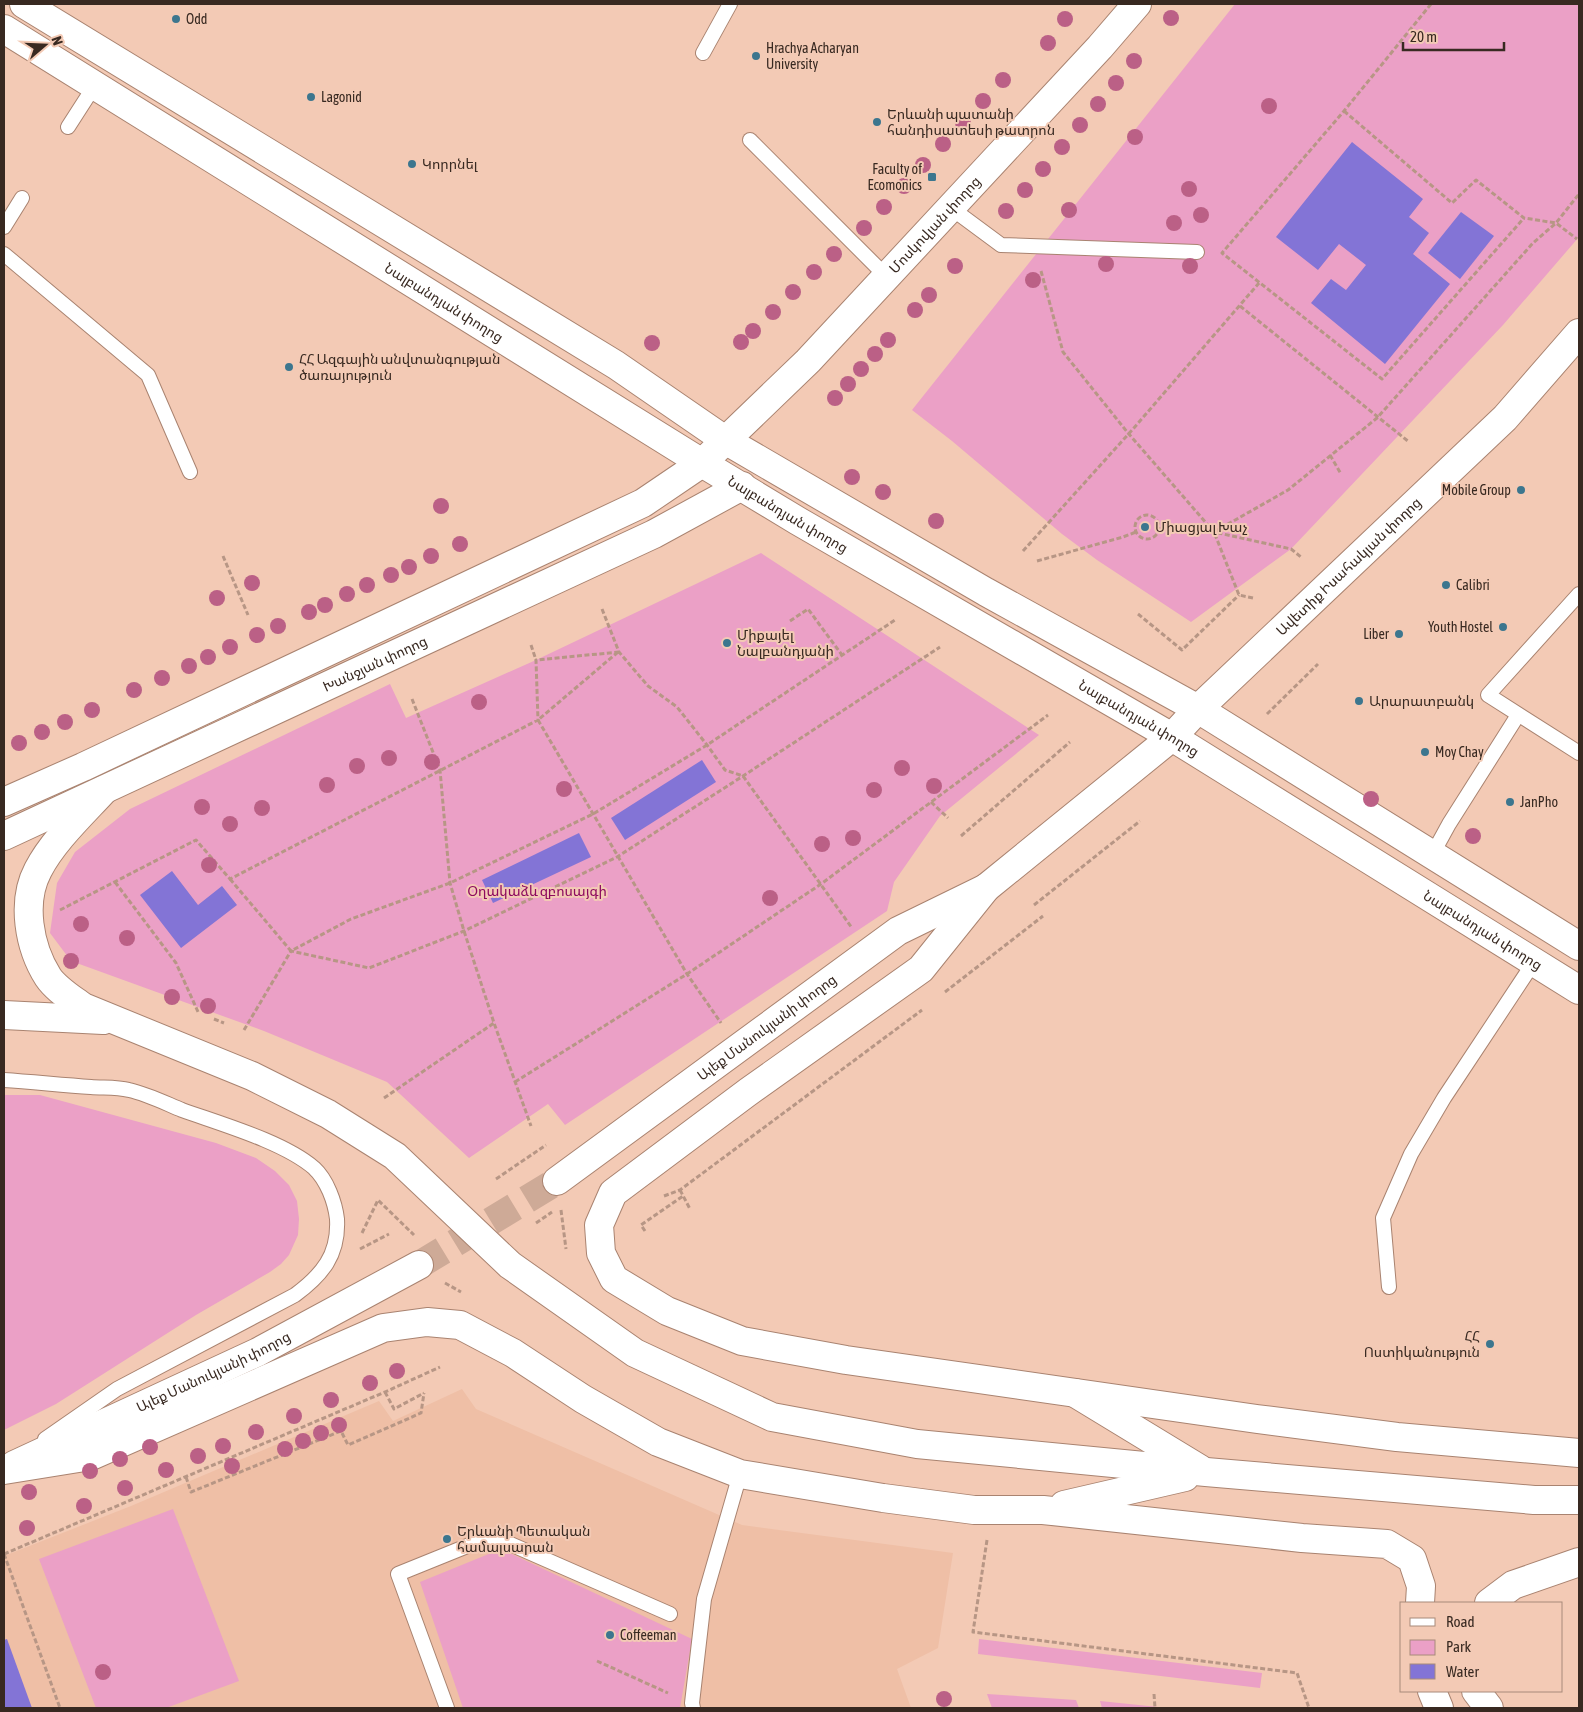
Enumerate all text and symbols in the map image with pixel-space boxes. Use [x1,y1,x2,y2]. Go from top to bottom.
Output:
place label: Odd [186,11,207,27]
marker: Odd [170,13,182,25]
north arrow [20,20,70,70]
scale bar [1403,20,1504,52]
text: 20 m [1410,28,1437,45]
text: N [48,34,66,47]
place label: Hrachya Acharyan University [766,40,859,72]
marker: Hrachya Acharyan University [750,50,762,62]
place label: Lagonid [321,89,362,105]
marker: Lagonid [305,91,317,103]
place label: Երևանի պատանի հանդիսատեսի թատրոն [887,106,1055,138]
marker: Երևանի պատանի հանդիսատեսի թատրոն [871,116,883,128]
place label: Կորրնել [422,156,478,172]
marker: Կորրնել [406,158,418,170]
place label: Faculty of Ecomonics [867,161,922,193]
marker: Faculty of Ecomonics [926,171,938,183]
street label: Մոսկովյան փողոց [886,173,984,277]
street label: Նալբանդյան փողոց [382,260,506,345]
place label: ՀՀ Ազգային անվտանգության ծառայություն [299,351,500,383]
marker: ՀՀ Ազգային անվտանգության ծառայություն [283,361,295,373]
street label: Նալբանդյան փողոց [725,473,851,556]
place label: Mobile Group [1442,482,1511,498]
marker: Mobile Group [1515,484,1527,496]
street label: Ավետիք Իսահակյան փողոց [1273,494,1424,639]
place label: Միացյալ Խաչ [1155,519,1248,535]
marker: Միացյալ Խաչ [1139,521,1151,533]
place label: Calibri [1456,577,1490,593]
marker: Calibri [1440,579,1452,591]
place label: Youth Hostel [1428,619,1493,635]
marker: Youth Hostel [1497,621,1509,633]
place label: Liber [1363,626,1390,642]
place label: Միքայել Նալբանդյանի [737,627,834,659]
marker: Liber [1393,628,1405,640]
street label: Խանջյան փողոց [320,633,430,695]
marker: Միքայել Նալբանդյանի [721,637,733,649]
street label: Նալբանդյան փողոց [1076,677,1202,760]
place label: Արարատբանկ [1369,693,1474,709]
marker: Արարատբանկ [1353,695,1365,707]
place label: Moy Chay [1435,744,1484,760]
marker: Moy Chay [1419,746,1431,758]
place label: JanPho [1520,794,1558,810]
marker: JanPho [1504,796,1516,808]
park label: Օղակաձև զբոսայգի [467,883,607,899]
street label: Նալբանդյան փողոց [1421,887,1545,973]
street label: Ալեք Մանուկյանի փողոց [694,971,839,1084]
street label: Ալեք Մանուկյանի փողոց [134,1328,293,1415]
place label: ՀՀ Ոստիկանություն [1364,1328,1480,1360]
marker: ՀՀ Ոստիկանություն [1484,1338,1496,1350]
place label: Երևանի Պետական համալսարան [457,1523,590,1555]
marker: Երևանի Պետական համալսարան [441,1533,453,1545]
legend [1400,1602,1563,1692]
text: Road [1446,1613,1475,1630]
place label: Coffeeman [620,1627,677,1643]
marker: Coffeeman [604,1629,616,1641]
text: Park [1446,1638,1471,1655]
text: Water [1446,1663,1479,1680]

